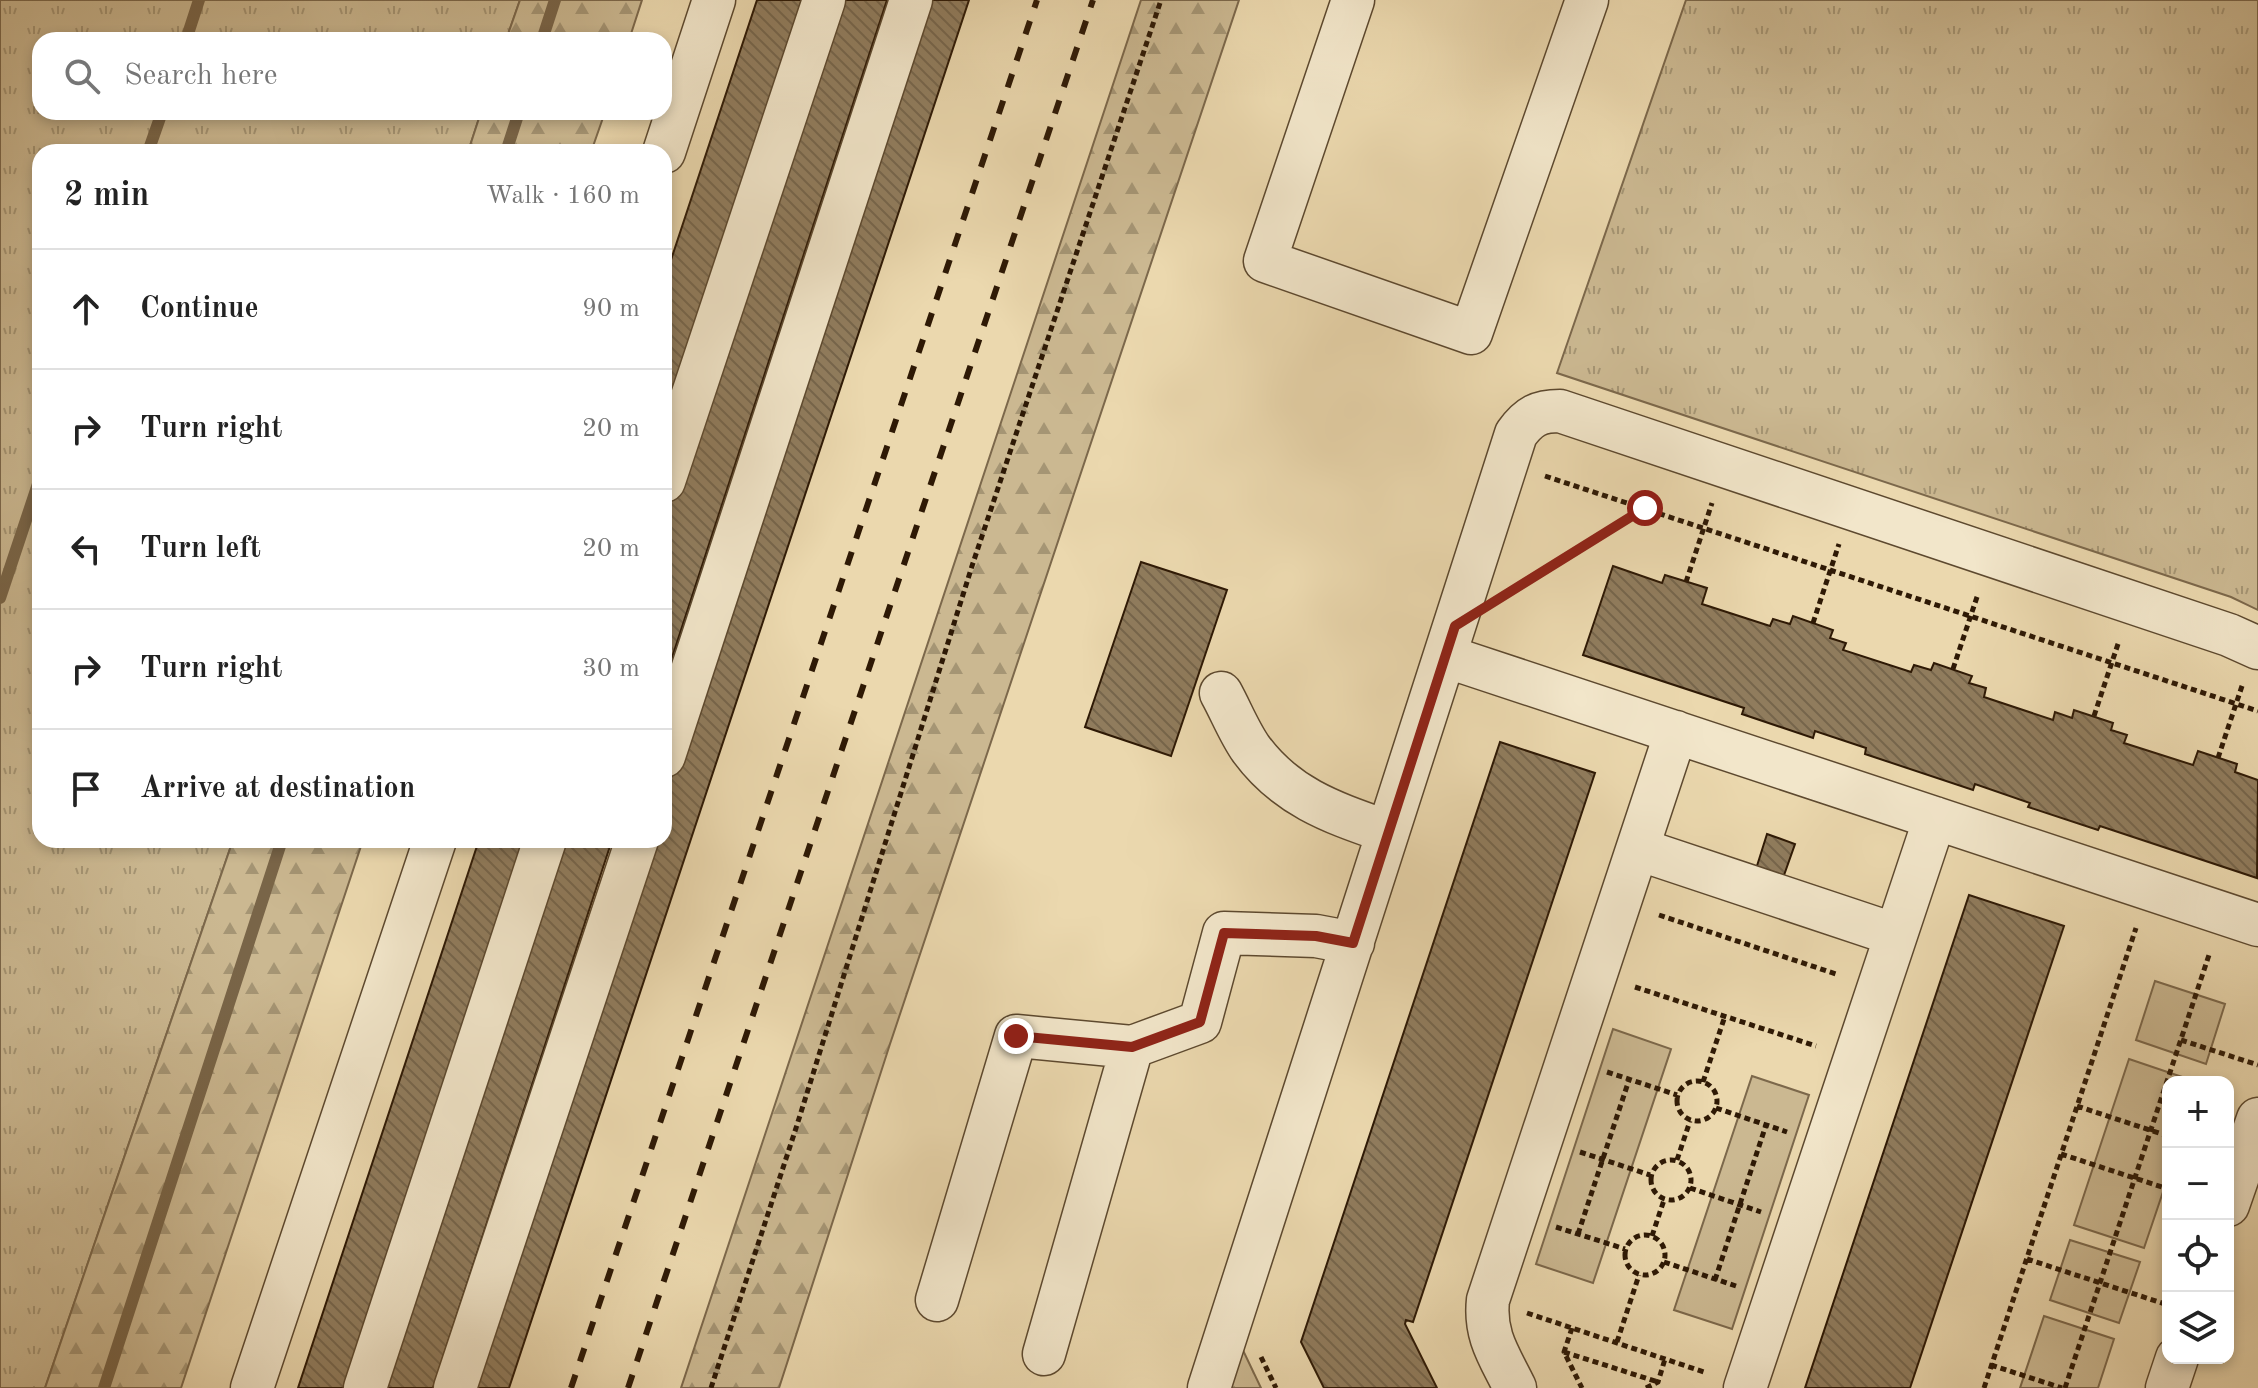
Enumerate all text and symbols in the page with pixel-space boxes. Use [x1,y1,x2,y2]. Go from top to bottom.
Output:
search box [32,32,672,120]
icon: search [60,54,104,98]
text: Search here [124,61,278,91]
text: 2 min [64,179,149,213]
text: Walk · 160 m [486,183,640,209]
icon: ahead [64,287,108,331]
text: Continue [140,294,259,324]
text: 90 m [582,296,640,322]
icon: right [64,407,108,451]
text: Turn right [140,414,282,444]
text: 20 m [582,416,640,442]
route start [1627,490,1663,526]
icon: left [64,527,108,571]
text: Turn left [140,534,261,564]
text: 20 m [582,536,640,562]
icon: right [64,647,108,691]
text: Turn right [140,654,282,684]
text: 30 m [582,656,640,682]
icon: arrive [64,767,108,811]
text: Arrive at destination [140,774,415,804]
route end [998,1018,1034,1054]
map controls [2162,1076,2234,1364]
button: + [2162,1076,2234,1148]
button: − [2162,1148,2234,1220]
button: locate [2162,1220,2234,1292]
button: layers [2162,1292,2234,1364]

